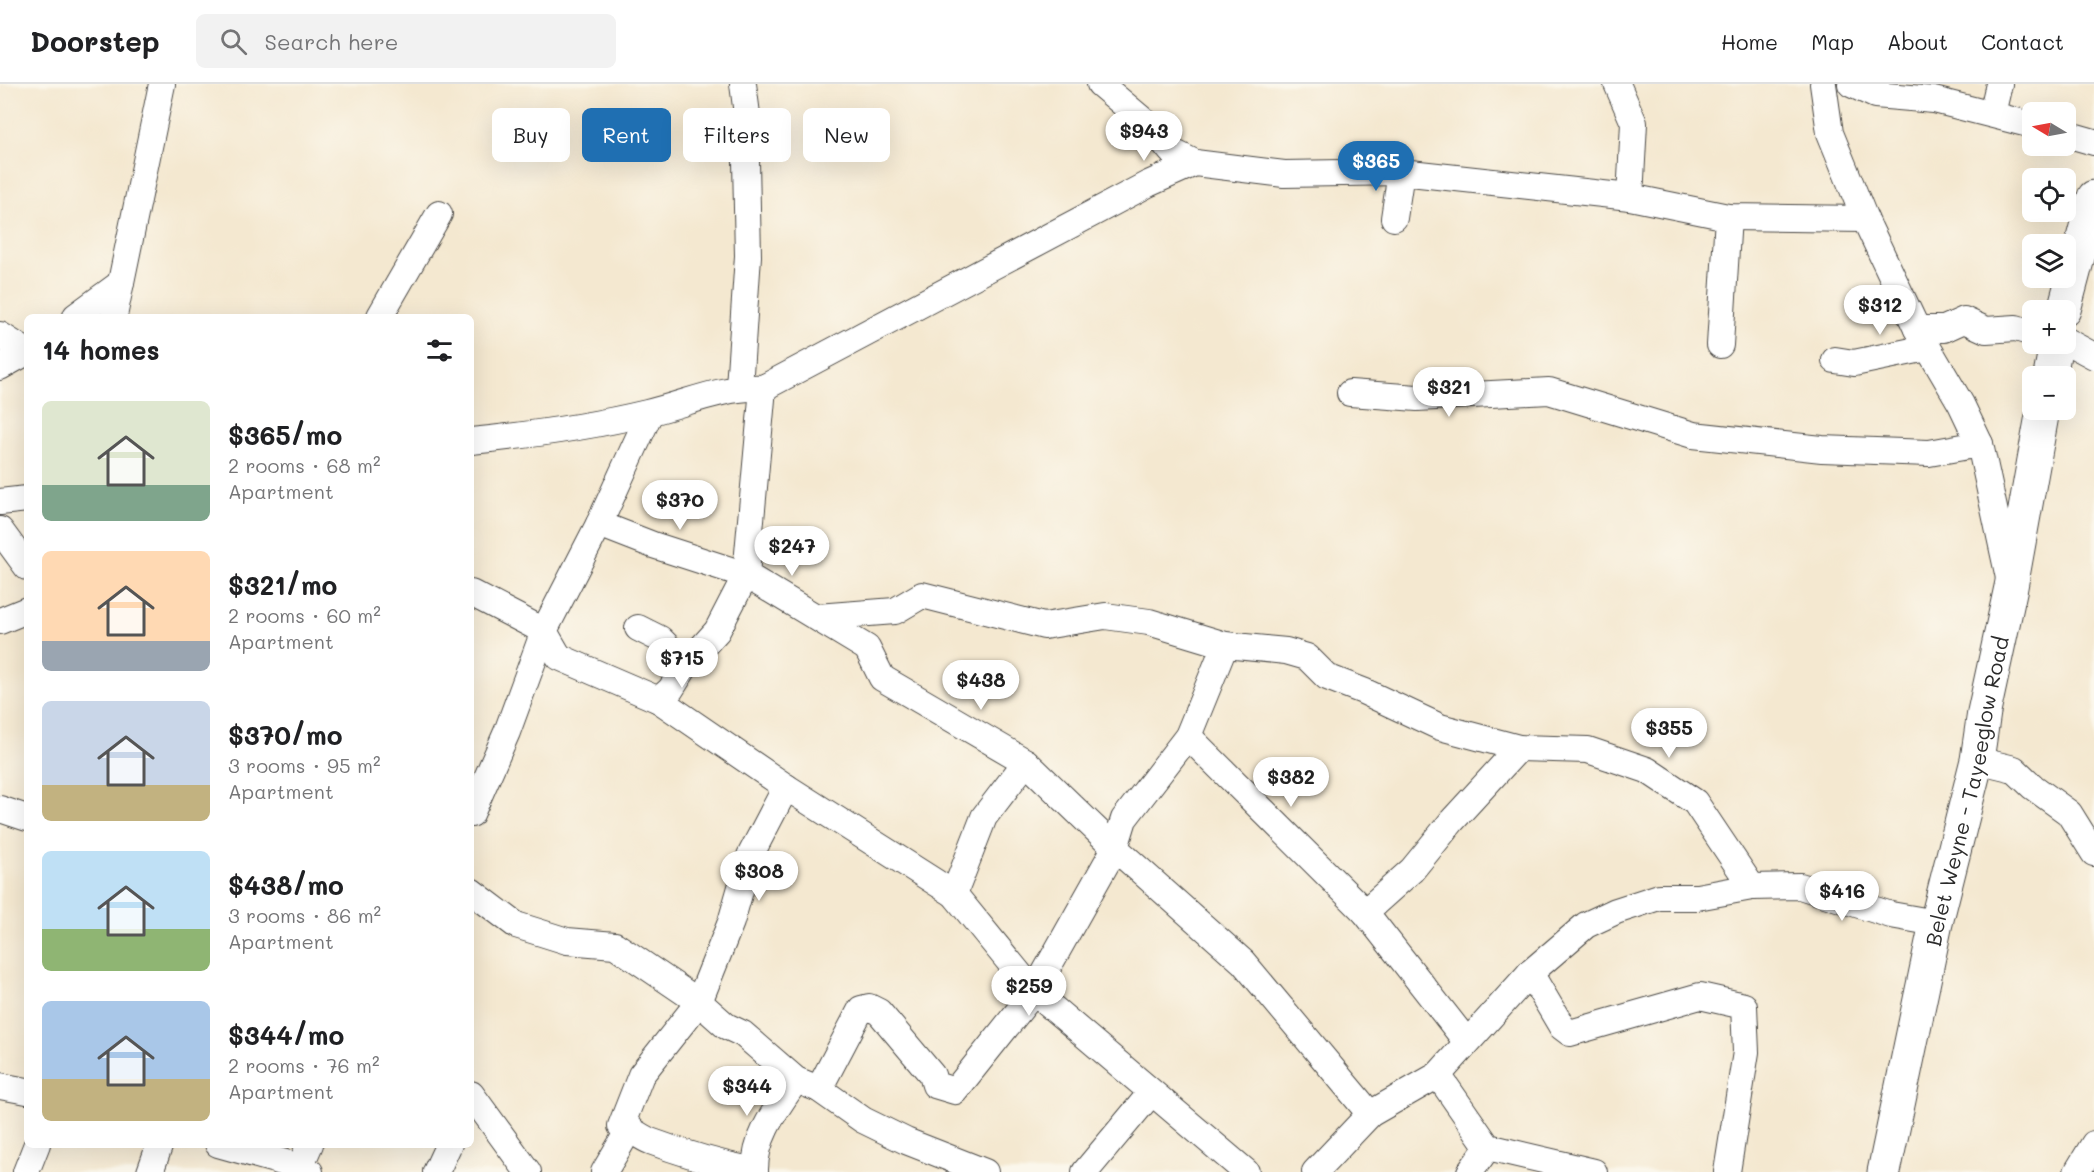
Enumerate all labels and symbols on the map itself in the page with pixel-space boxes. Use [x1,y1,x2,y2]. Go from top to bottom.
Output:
north arrow [2022,102,2076,156]
pin: $943 [1108,111,1180,162]
pin: $365 [1340,141,1412,192]
pin: $312 [1844,285,1916,336]
pin: $321 [1413,367,1485,418]
pin: $370 [644,480,716,531]
pin: $247 [756,526,828,577]
street label: Belet Weyne - Tayeeglow Road [1918,633,2014,948]
pin: $715 [646,638,718,689]
pin: $438 [945,660,1017,711]
pin: $355 [1633,708,1705,759]
pin: $382 [1255,757,1327,808]
pin: $308 [723,851,795,902]
pin: $416 [1806,871,1878,922]
pin: $259 [993,966,1065,1017]
pin: $344 [711,1066,783,1117]

